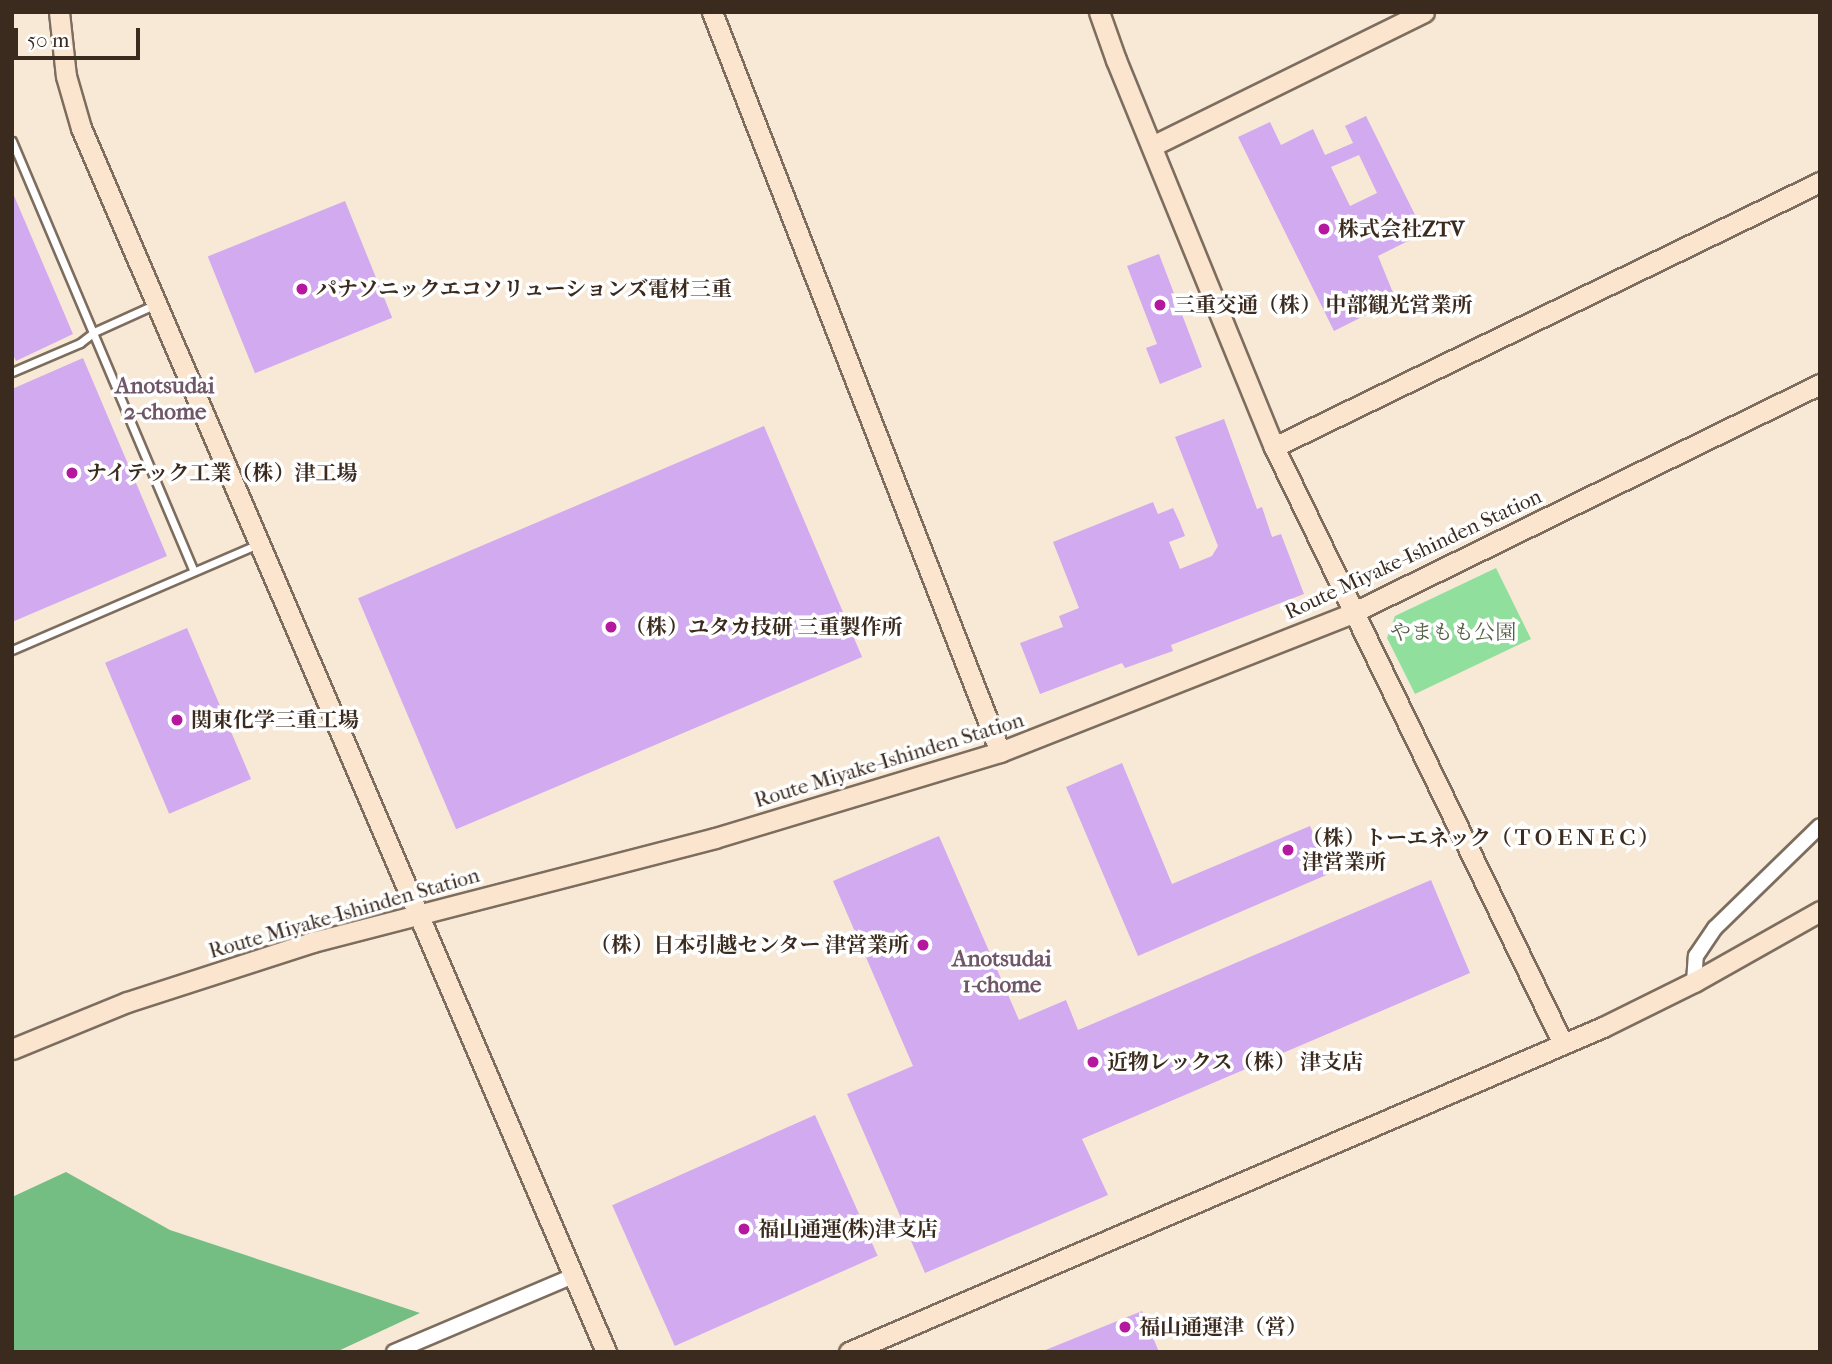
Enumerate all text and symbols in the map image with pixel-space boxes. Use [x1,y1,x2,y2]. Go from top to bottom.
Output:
scale bar [18,14,144,58]
text: 50 m [27,28,70,52]
place label: 株式会社ZTV [1338,216,1464,242]
marker: 株式会社ZTV [1316,221,1332,237]
place label: パナソニックエコソリューションズ電材三重 [316,276,736,302]
marker: パナソニックエコソリューションズ電材三重 [294,281,310,297]
place label: 三重交通（株） 中部観光営業所 [1174,292,1473,318]
marker: 三重交通（株） 中部観光営業所 [1152,297,1168,313]
district label: Anotsudai 2-chome [115,372,215,426]
place label: ナイテック工業（株）津工場 [86,460,359,486]
marker: ナイテック工業（株）津工場 [64,465,80,481]
street label: Route Miyake-Ishinden Station [1281,483,1545,625]
place label: （株）ユタカ技研 三重製作所 [625,614,903,640]
marker: （株）ユタカ技研 三重製作所 [603,619,619,635]
park label: やまもも公園 [1390,619,1516,645]
place label: 関東化学三重工場 [191,707,359,733]
street label: Route Miyake-Ishinden Station [751,707,1027,813]
marker: 関東化学三重工場 [169,712,185,728]
place label: （株）トーエネック（ＴＯＥＮＥＣ） 津営業所 [1302,825,1659,875]
marker: （株）トーエネック（ＴＯＥＮＥＣ） 津営業所 [1280,842,1296,858]
street label: Route Miyake-Ishinden Station [206,862,482,964]
place label: （株）日本引越センター 津営業所 [589,932,909,958]
marker: （株）日本引越センター 津営業所 [915,937,931,953]
district label: Anotsudai 1-chome [952,945,1052,999]
place label: 近物レックス（株） 津支店 [1107,1049,1364,1075]
marker: 近物レックス（株） 津支店 [1085,1054,1101,1070]
place label: 福山通運(株)津支店 [758,1216,938,1242]
marker: 福山通運(株)津支店 [736,1221,752,1237]
place label: 福山通運津（営） [1139,1314,1307,1340]
marker: 福山通運津（営） [1117,1319,1133,1335]

